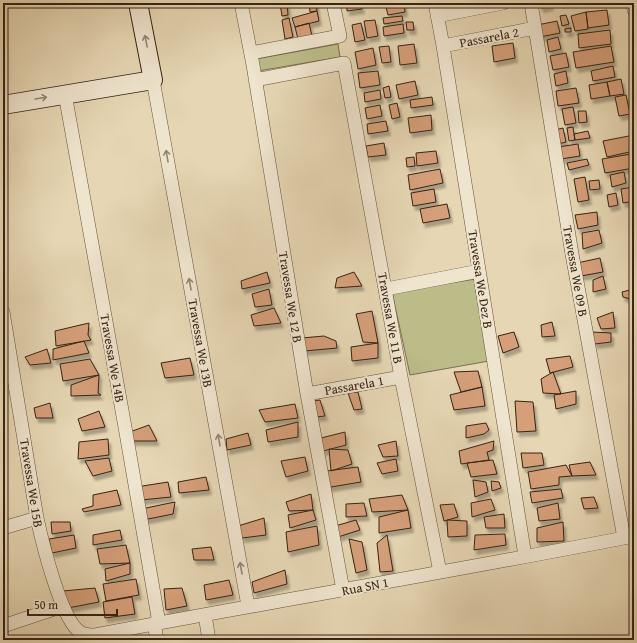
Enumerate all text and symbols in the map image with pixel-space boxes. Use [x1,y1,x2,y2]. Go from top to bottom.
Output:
street label: Passarela 2 [458,22,520,53]
one-way arrow [141,35,149,48]
one-way arrow [35,94,48,102]
one-way arrow [163,150,171,163]
street label: Travessa We 09 B [558,224,593,318]
street label: Travessa We Dez B [463,228,498,330]
street label: Travessa We 12 B [274,250,307,344]
street label: Travessa We 11 B [373,271,408,365]
one-way arrow [186,278,194,291]
street label: Travessa We 13B [183,297,218,389]
street label: Travessa We 14B [95,312,130,404]
street label: Passarela 1 [323,371,385,400]
one-way arrow [214,434,222,447]
street label: Travessa We 15B [15,437,48,529]
one-way arrow [237,562,245,575]
street label: Rua SN 1 [340,573,390,600]
scale bar [28,591,117,617]
text: 50 m [34,596,58,613]

